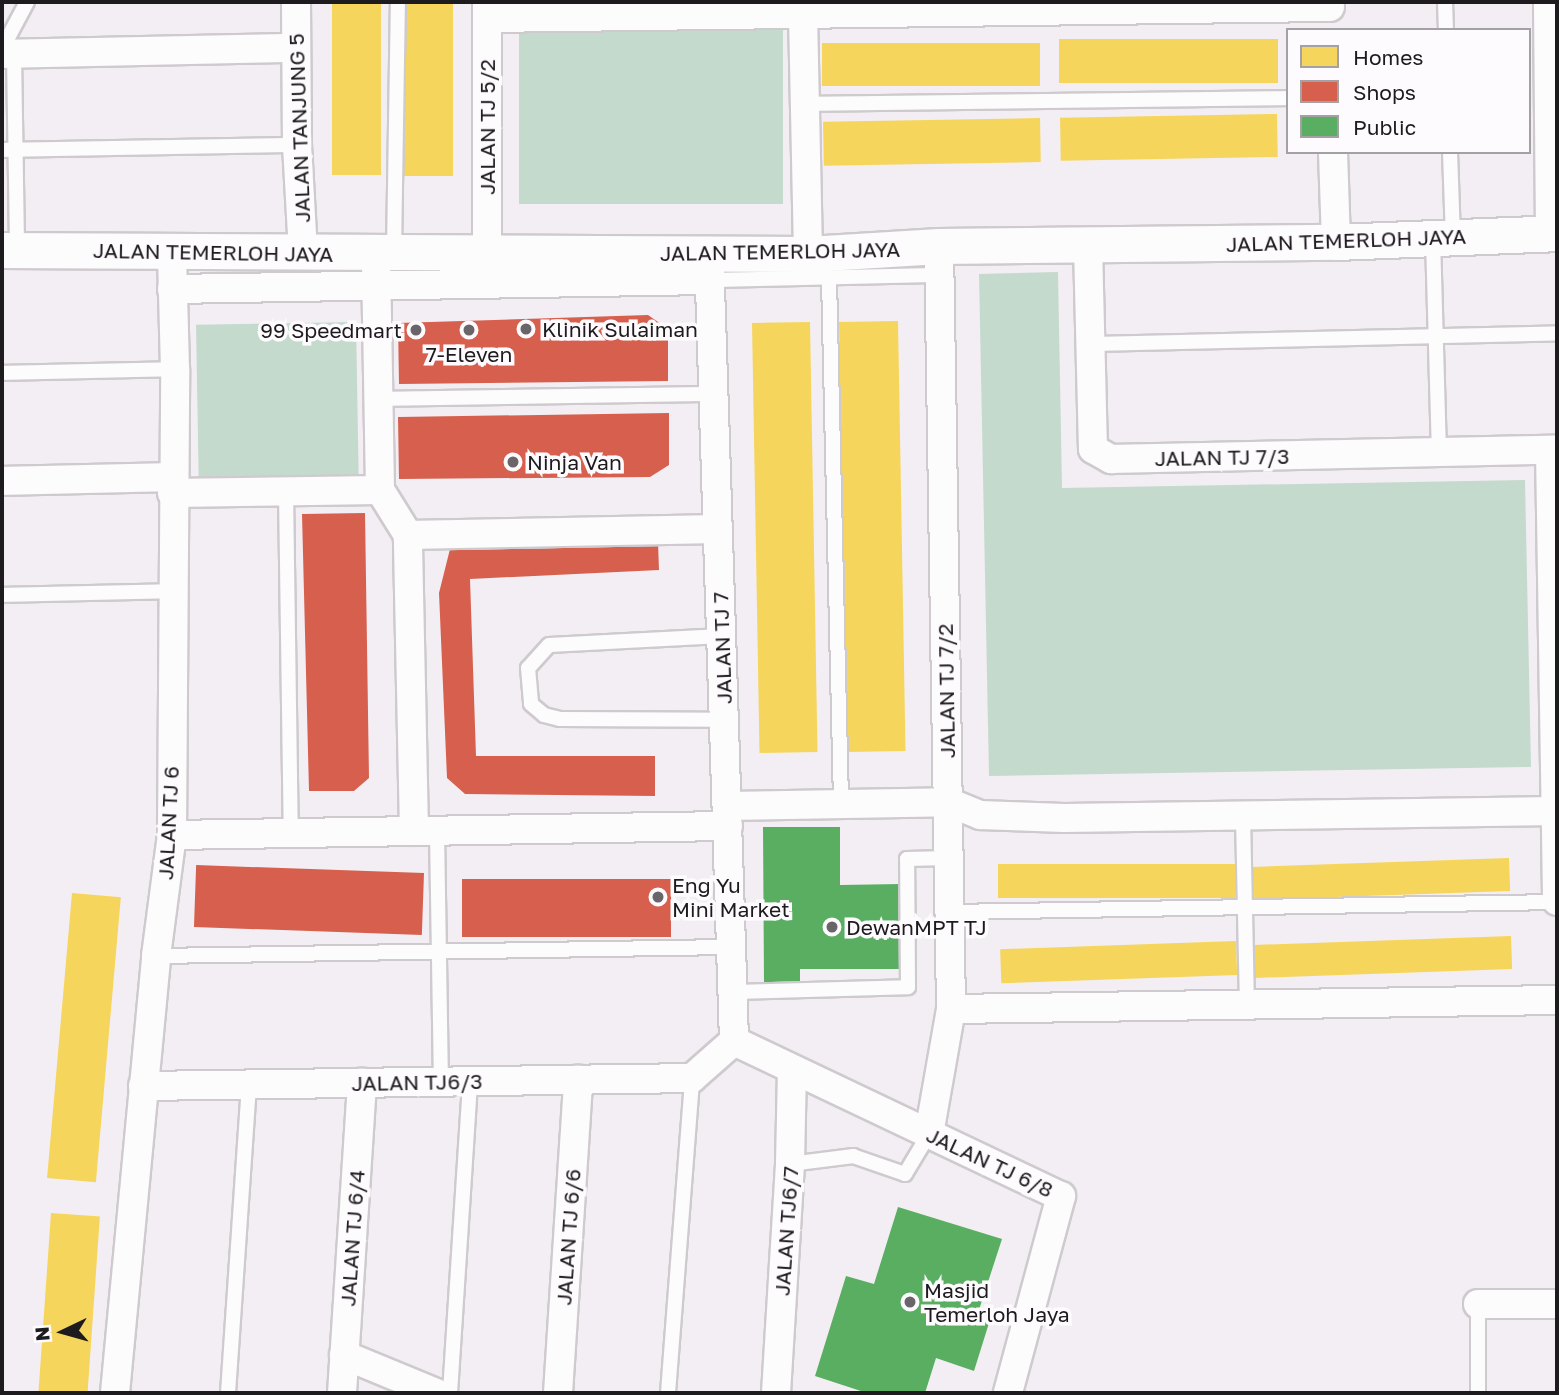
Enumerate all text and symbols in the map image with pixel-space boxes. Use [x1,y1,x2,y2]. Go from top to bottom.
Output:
legend [1286,28,1531,154]
street label: JALAN TANJUNG 5 [283,33,315,223]
text: Homes [1353,44,1423,70]
street label: JALAN TJ 5/2 [474,59,500,195]
text: Shops [1353,79,1416,105]
text: Public [1353,114,1416,140]
street label: JALAN TEMERLOH JAYA [1226,223,1466,257]
street label: JALAN TEMERLOH JAYA [660,236,900,266]
street label: JALAN TEMERLOH JAYA [93,237,333,267]
place label: Klinik Sulaiman [542,316,698,342]
place label: 99 Speedmart [260,317,402,343]
marker: Klinik Sulaiman [516,319,536,339]
marker: 99 Speedmart [408,322,424,338]
marker: 7-Eleven [461,322,477,338]
place label: 7-Eleven [426,341,512,367]
street label: JALAN TJ 7/3 [1154,443,1290,471]
place label: Ninja Van [527,449,622,475]
marker: Ninja Van [505,454,521,470]
street label: JALAN TJ 7 [707,591,737,705]
street label: JALAN TJ 7/2 [932,623,960,759]
street label: JALAN TJ 6 [152,765,184,881]
place label: Eng Yu Mini Market [672,872,790,922]
marker: Eng Yu Mini Market [650,889,666,905]
place label: DewanMPT TJ [846,914,987,940]
marker: DewanMPT TJ [824,919,840,935]
street label: JALAN TJ6/3 [351,1068,483,1096]
street label: JALAN TJ 6/8 [923,1122,1057,1202]
street label: JALAN TJ6/7 [769,1165,803,1297]
street label: JALAN TJ 6/6 [551,1168,585,1306]
street label: JALAN TJ 6/4 [335,1169,369,1307]
place label: Masjid Temerloh Jaya [924,1277,1070,1327]
marker: Masjid Temerloh Jaya [902,1294,918,1310]
north arrow [28,1297,98,1367]
text: N [29,1326,54,1342]

